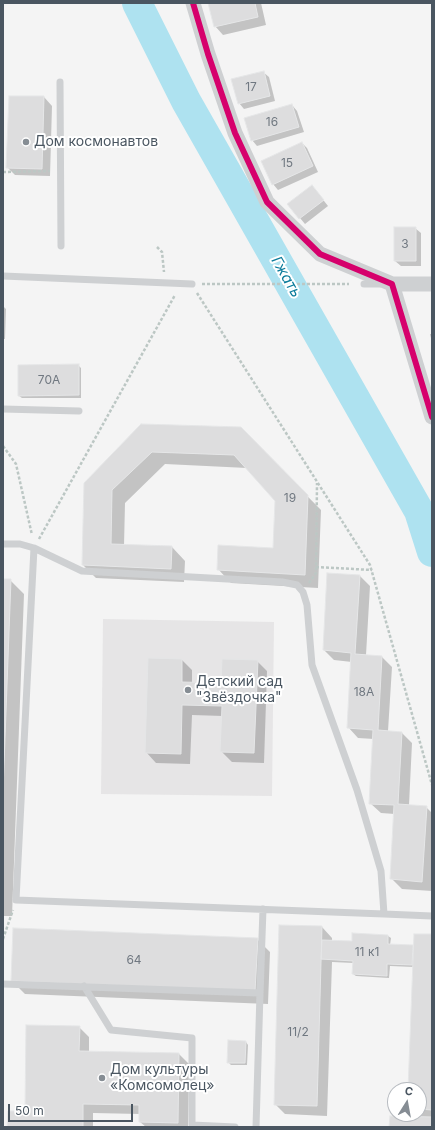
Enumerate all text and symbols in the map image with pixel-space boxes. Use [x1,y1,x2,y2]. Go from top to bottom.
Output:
house number: 17 [245,80,257,94]
house number: 16 [266,115,278,129]
place label: Дом космонавтов [34,134,158,150]
marker: Дом космонавтов [21,137,31,147]
house number: 15 [281,156,293,170]
house number: 3 [401,237,409,251]
water label: Гжать [267,253,305,301]
house number: 70А [38,373,60,387]
house number: 19 [284,491,296,505]
place label: Детский сад "Звёздочка" [196,674,283,706]
marker: Детский сад "Звёздочка" [183,685,193,695]
house number: 18А [354,685,374,699]
house number: 11 к1 [355,945,379,959]
house number: 64 [126,953,142,967]
house number: 11/2 [287,1025,309,1039]
place label: Дом культуры «Комсомолец» [110,1062,214,1094]
marker: Дом культуры «Комсомолец» [97,1073,107,1083]
north arrow [387,1082,427,1122]
text: С [404,1084,414,1099]
scale bar [10,1096,135,1122]
text: 50 m [15,1103,44,1118]

